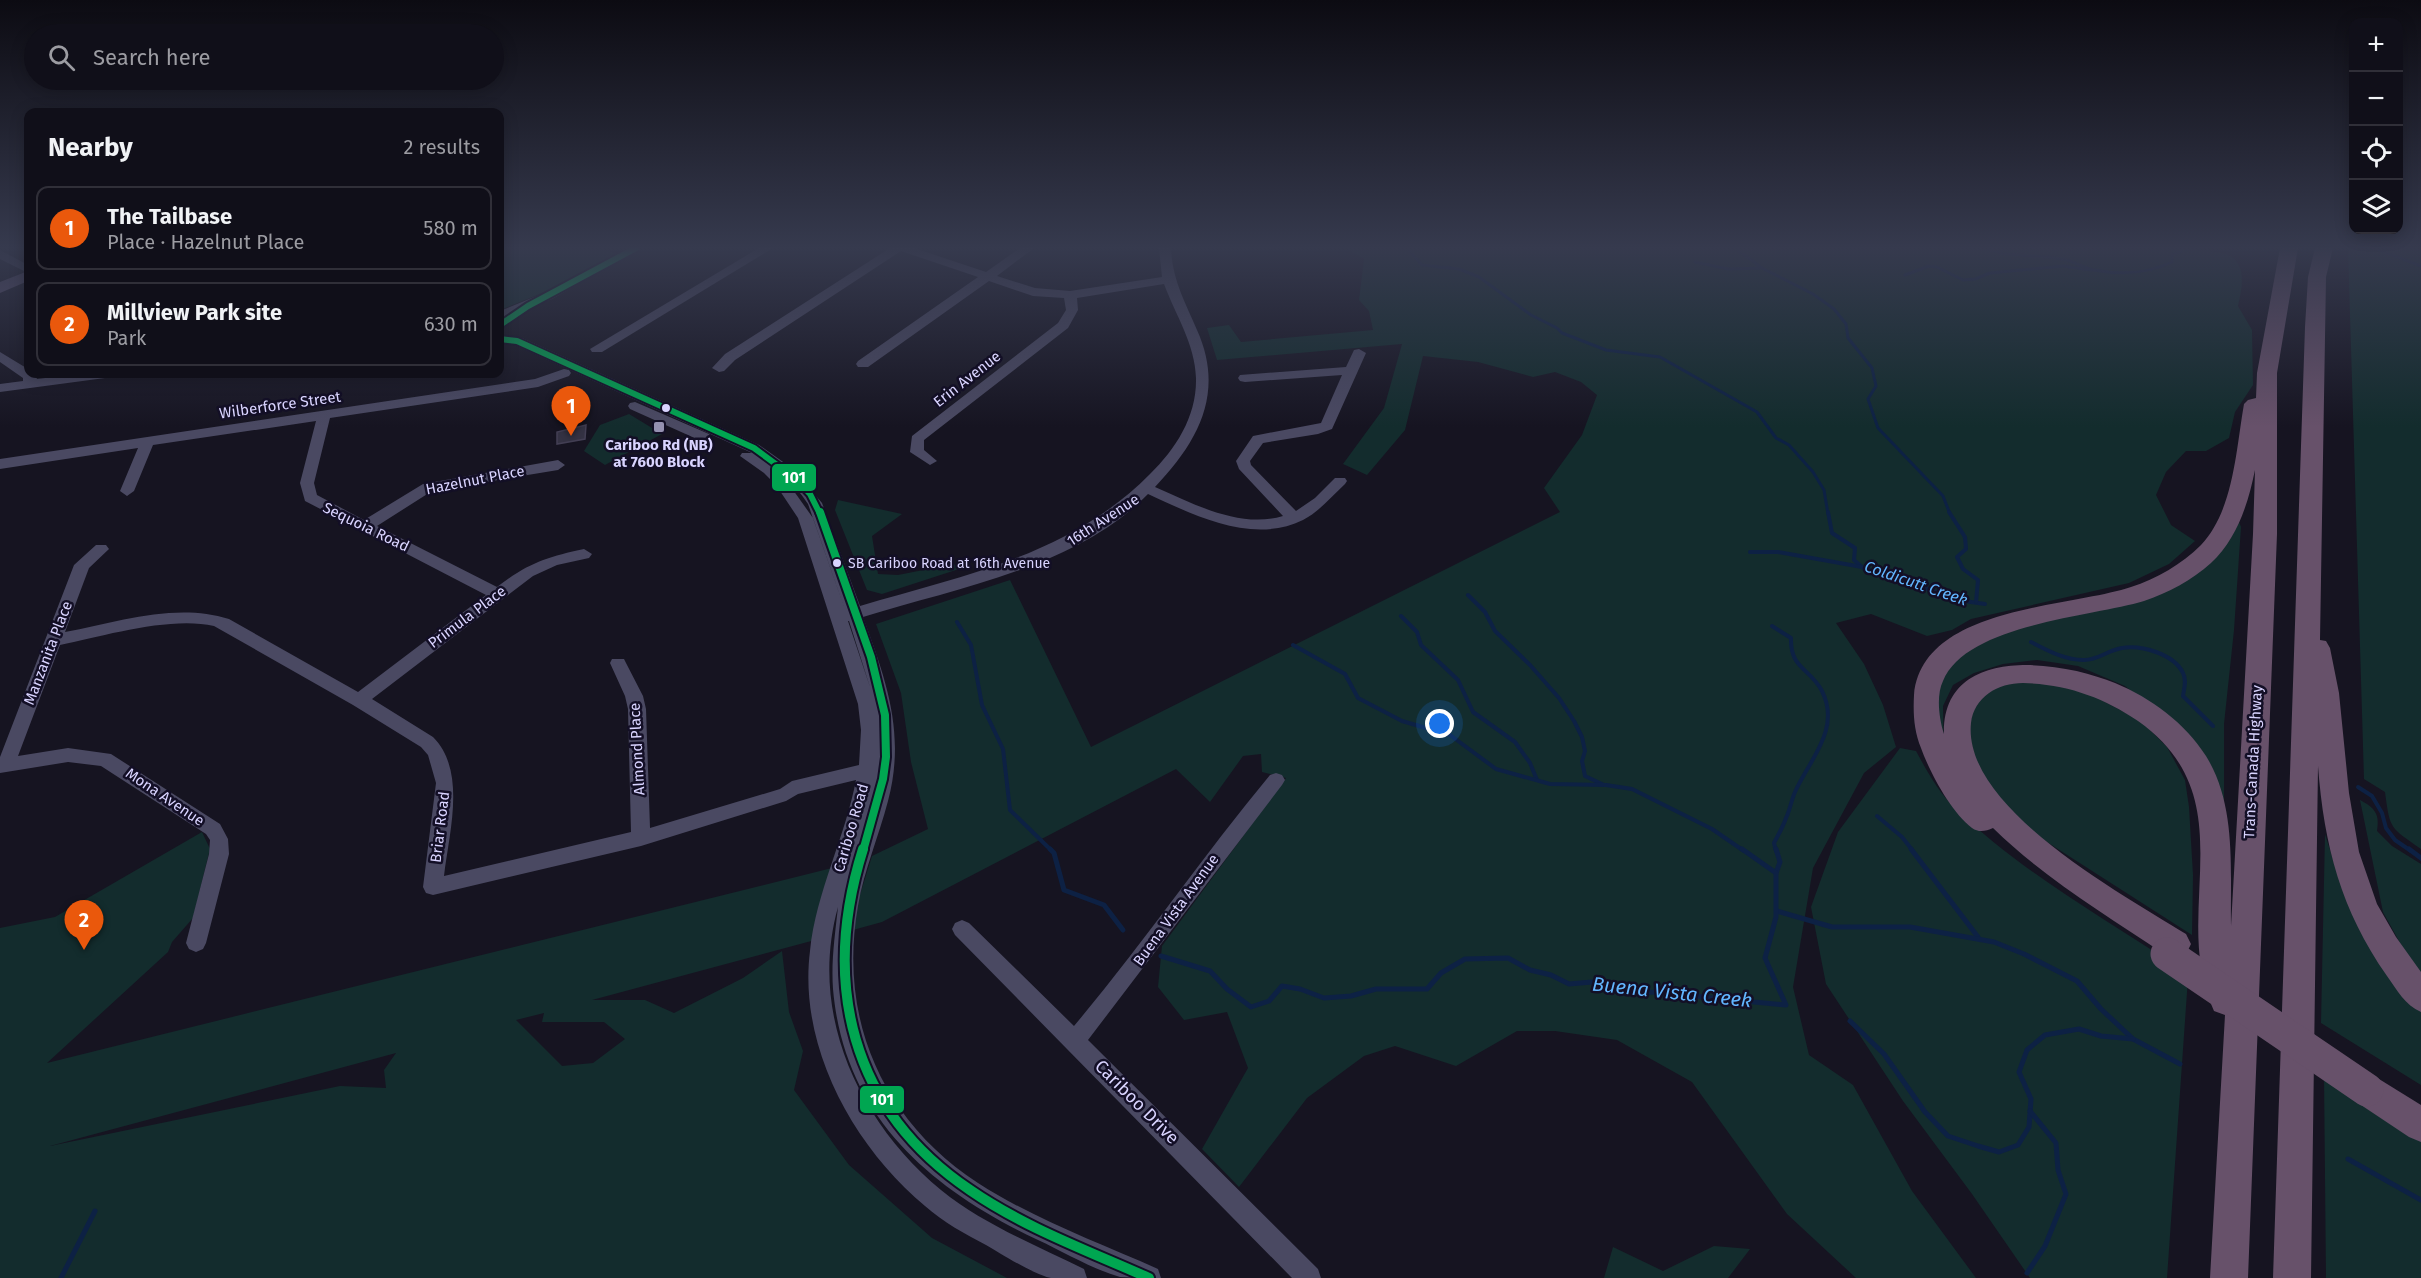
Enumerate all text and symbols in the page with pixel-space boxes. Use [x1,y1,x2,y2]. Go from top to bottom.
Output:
map controls [2349,18,2403,234]
button: + [2349,18,2403,72]
search box [24,24,504,90]
icon: search [45,41,78,74]
text: Search here [93,44,211,71]
button: − [2349,72,2403,126]
button: locate [2349,126,2403,180]
text: Nearby [48,132,133,163]
text: 2 results [403,135,480,159]
button: layers [2349,180,2403,234]
text: The Tailbase [107,203,232,230]
text: 1 [65,216,74,240]
text: 580 m [423,216,478,240]
text: Place · Hazelnut Place [107,230,304,254]
text: Millview Park site [107,299,282,326]
text: 2 [64,312,75,336]
text: 630 m [424,312,478,336]
text: Park [107,326,146,350]
street label: Erin Avenue [930,347,1004,411]
pin: 1 [552,386,590,436]
street label: Wilberforce Street [218,387,343,422]
unlabelled marker [660,402,672,414]
marker: Cariboo Rd (NB) at 7600 Block [652,420,666,434]
place label: Cariboo Rd (NB) at 7600 Block [605,436,713,471]
street label: Hazelnut Place [424,462,526,498]
line badge: 101 [771,463,817,492]
text: 101 [782,468,806,487]
street label: 16th Avenue [1064,490,1142,550]
street label: Sequoia Road [320,498,412,556]
place label: SB Cariboo Road at 16th Avenue [848,555,1050,572]
water label: Coldicutt Creek [1862,556,1970,610]
marker: SB Cariboo Road at 16th Avenue [831,557,843,569]
street label: Primula Place [425,582,509,652]
street label: Manzanita Place [20,599,76,707]
street label: Trans-Canada Highway [2240,684,2266,839]
street label: Almond Place [626,702,648,796]
your location [1425,709,1454,738]
street label: Mona Avenue [122,764,208,830]
street label: Cariboo Road [830,782,872,874]
street label: Briar Road [427,790,453,864]
street label: Buena Vista Avenue [1129,851,1223,969]
pin: 2 [64,900,104,950]
water label: Buena Vista Creek [1591,972,1753,1012]
street label: Cariboo Drive [1090,1055,1184,1149]
line badge: 101 [859,1085,905,1114]
text: 101 [870,1090,894,1109]

